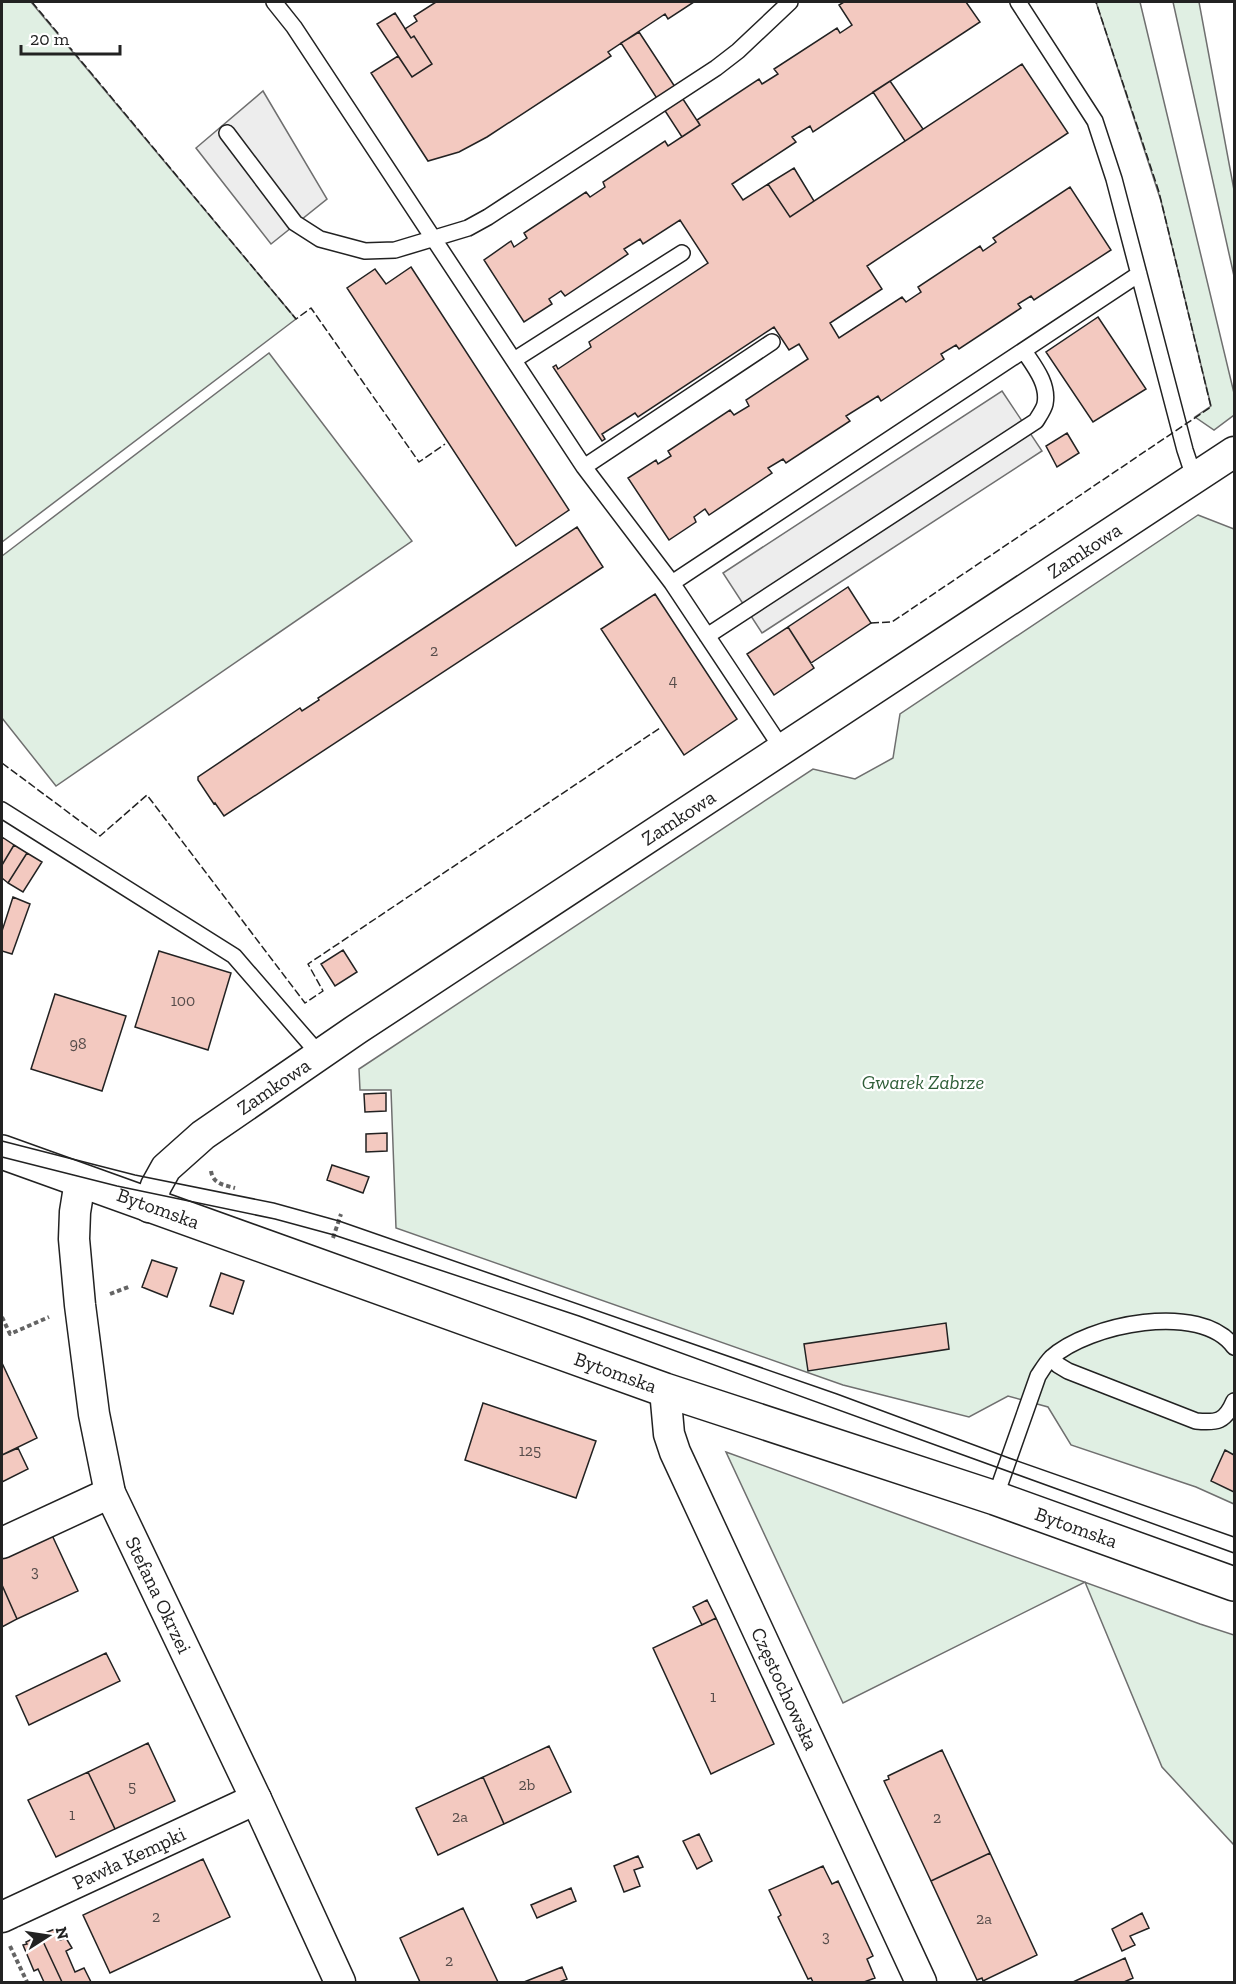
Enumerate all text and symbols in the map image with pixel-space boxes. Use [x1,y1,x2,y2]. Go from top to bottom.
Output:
scale bar [21,18,120,56]
text: 20 m [30,28,70,50]
street label: Zamkowa [1043,517,1126,583]
house number: 2 [430,641,438,660]
house number: 4 [669,671,678,690]
street label: Zamkowa [637,784,720,851]
house number: 100 [171,991,195,1010]
house number: 98 [69,1034,87,1053]
street label: Zamkowa [232,1053,315,1120]
park label: Gwarek Zabrze [862,1070,984,1094]
street label: Bytomska [114,1182,203,1234]
street label: Bytomska [571,1346,660,1398]
house number: 125 [519,1441,541,1460]
street label: Bytomska [1032,1501,1121,1553]
street label: Stefana Okrzei [120,1532,197,1658]
house number: 3 [31,1562,39,1581]
street label: Częstochowska [746,1623,824,1754]
house number: 1 [710,1687,716,1706]
house number: 2b [519,1775,535,1794]
house number: 5 [128,1777,136,1796]
house number: 1 [69,1805,75,1824]
house number: 2a [452,1807,468,1826]
house number: 2 [933,1808,941,1827]
street label: Pawła Kempki [69,1821,190,1895]
north arrow [18,1906,78,1966]
house number: 2 [152,1907,160,1926]
house number: 2a [976,1909,992,1928]
text: N [52,1925,73,1941]
house number: 3 [822,1927,830,1946]
house number: 2 [445,1951,453,1970]

